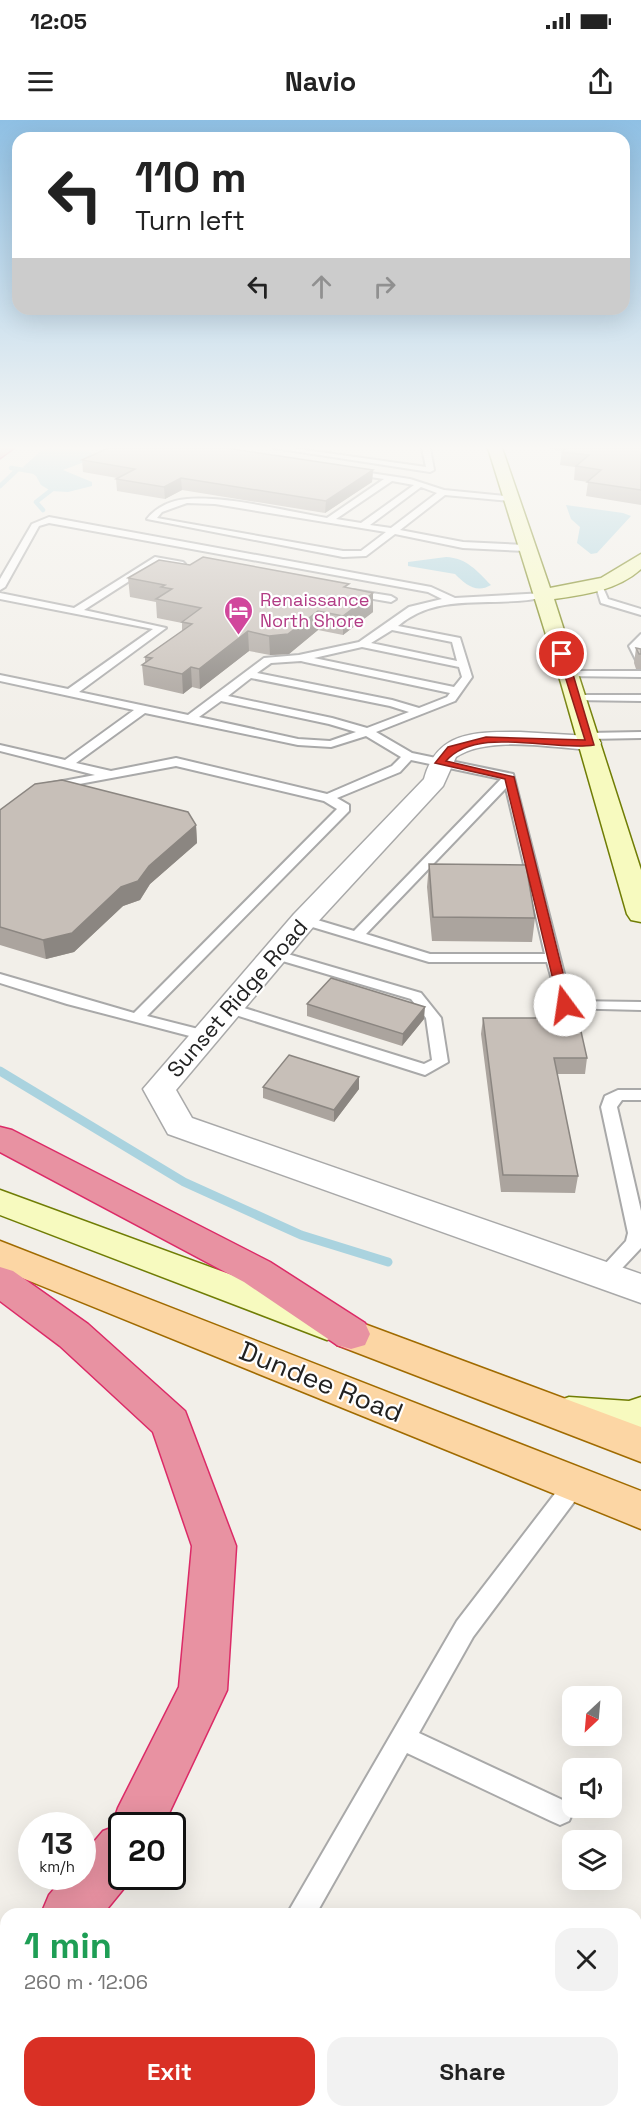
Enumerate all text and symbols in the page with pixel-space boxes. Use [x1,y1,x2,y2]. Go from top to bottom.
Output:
text: 12:05 [30,7,87,35]
text: Navio [285,64,356,99]
icon: menu [24,65,57,98]
icon: share [584,65,617,98]
text: 110 m [135,151,247,204]
icon: left [36,156,114,234]
text: Turn left [135,203,245,238]
icon: left [242,270,275,303]
icon: ahead [305,270,338,303]
icon: right [368,270,401,303]
place label: Renaissance North Shore [260,588,370,632]
hotel icon: Renaissance North Shore [223,594,255,636]
pin [536,628,587,679]
icon: arrive [545,637,578,670]
street label: Sunset Ridge Road [161,913,313,1083]
position arrow [533,973,597,1037]
street label: Dundee Road [234,1333,408,1430]
north arrow [562,1686,622,1746]
map controls [562,1686,622,1890]
button: sound [562,1758,622,1818]
speed limit sign: 20 [108,1812,186,1890]
text: 13 [41,1824,73,1863]
button: layers [562,1830,622,1890]
text: km/h [39,1857,75,1876]
text: 1 min [24,1923,112,1969]
button: close [555,1928,618,1991]
text: 260 m · 12:06 [24,1969,148,1995]
button: Exit [24,2037,315,2106]
button: Share [327,2037,618,2106]

